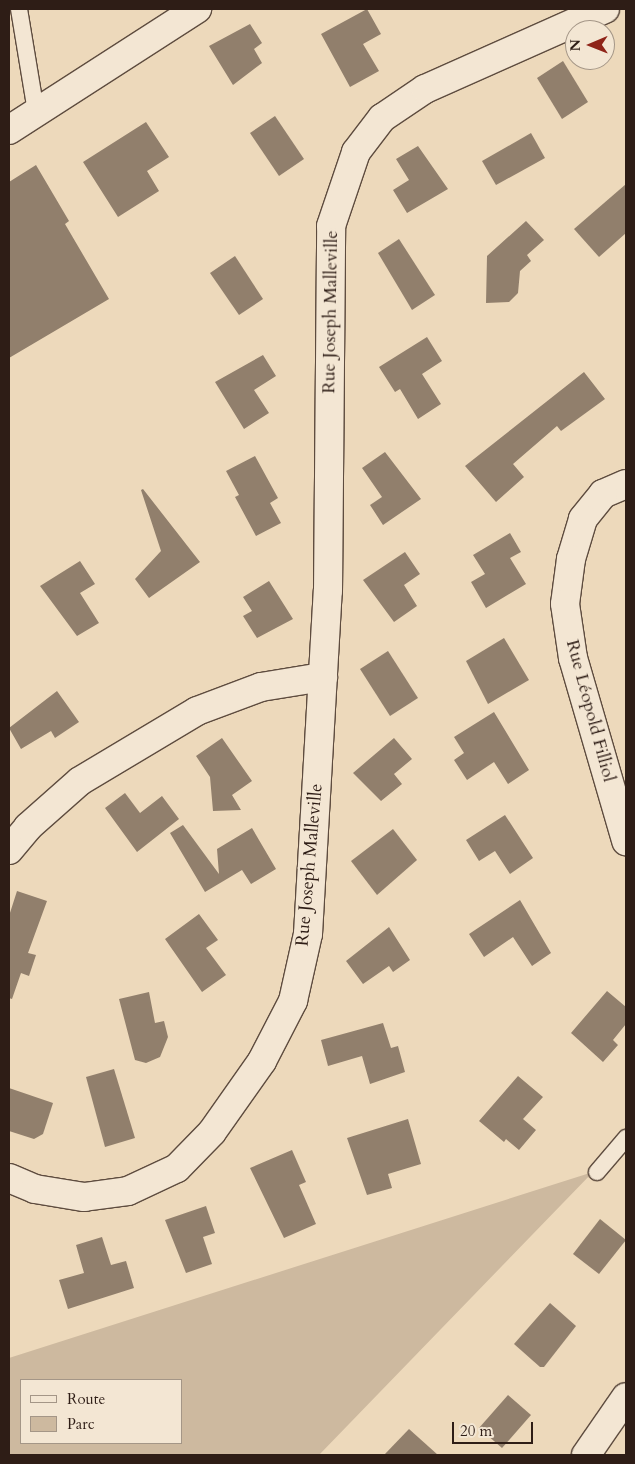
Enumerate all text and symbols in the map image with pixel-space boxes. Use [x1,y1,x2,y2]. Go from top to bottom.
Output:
north arrow [565,20,615,70]
text: N [566,39,585,51]
street label: Rue Joseph Malleville [319,230,343,394]
street label: Rue Léopold Filliol [561,638,619,784]
street label: Rue Joseph Malleville [292,783,328,947]
legend [20,1379,182,1444]
text: Route [67,1389,105,1409]
scale bar [455,1412,536,1444]
text: Parc [67,1414,95,1434]
text: 20 m [460,1421,492,1441]

